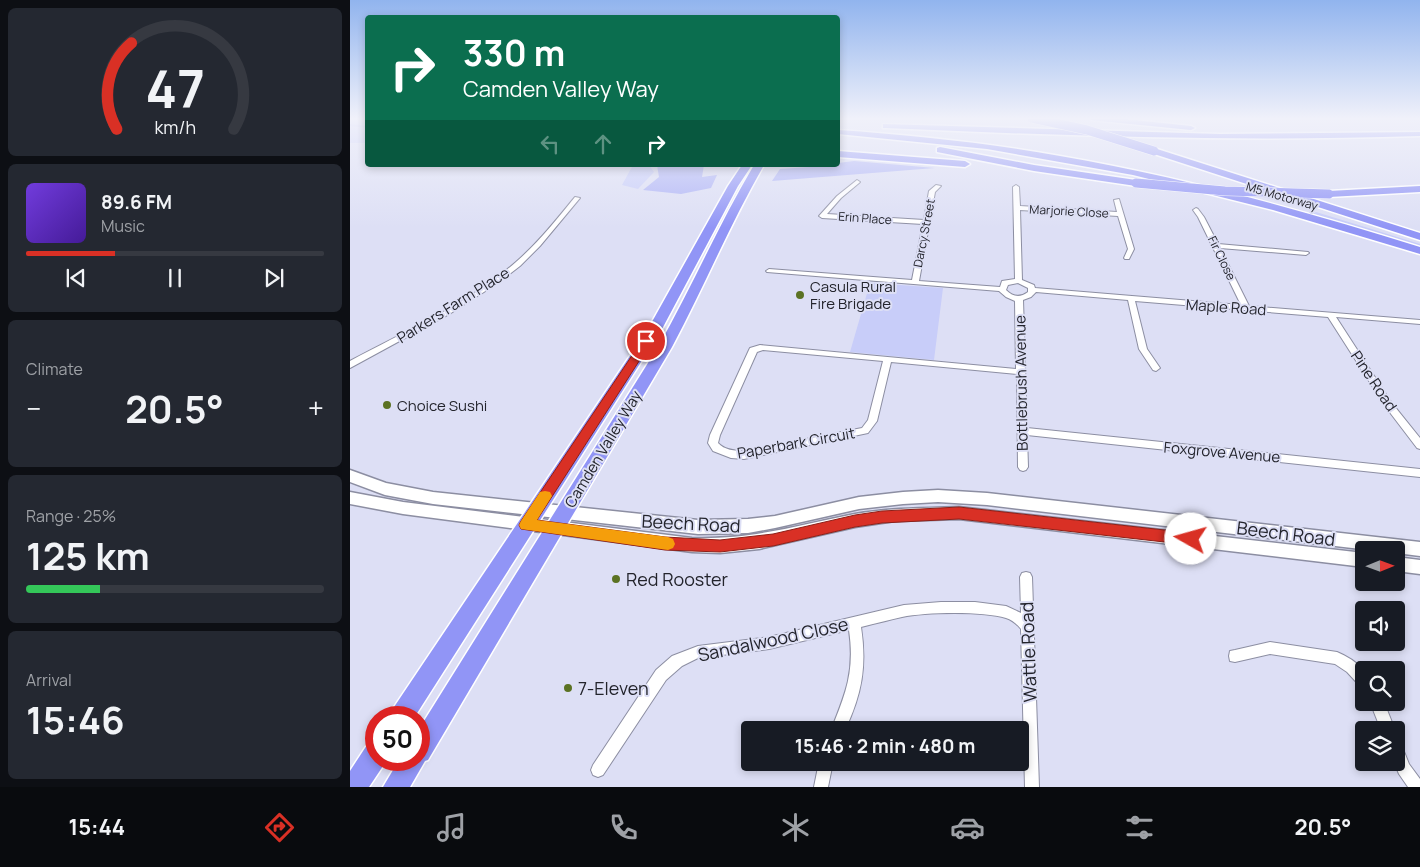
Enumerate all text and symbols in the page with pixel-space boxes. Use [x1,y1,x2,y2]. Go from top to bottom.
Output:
text: 330 m [463,29,565,77]
icon: right [380,35,445,100]
text: 47 [145,53,205,124]
text: Camden Valley Way [463,74,659,104]
text: km/h [154,115,196,139]
icon: left [536,130,564,158]
icon: ahead [589,130,617,158]
icon: right [642,130,670,158]
street label: M5 Motorway [1244,178,1321,215]
text: 89.6 FM [101,189,172,215]
street label: Darcy Street [909,197,939,269]
street label: Marjorie Close [1029,200,1109,222]
street label: Erin Place [838,208,892,228]
text: Music [101,215,145,237]
street label: Fir Close [1204,233,1240,283]
street label: Parkers Farm Place [393,262,513,348]
icon: previous [62,264,90,292]
icon: pause [161,264,189,292]
icon: next [260,264,288,292]
place label: Casula Rural Fire Brigade [810,276,896,314]
marker: Casula Rural Fire Brigade [794,289,806,301]
street label: Maple Road [1185,294,1267,320]
street label: Bottlebrush Avenue [1009,315,1033,451]
pin [625,320,667,362]
icon: arrive [632,327,660,355]
street label: Pine Road [1346,347,1402,415]
text: Climate [26,358,83,380]
text: 20.5° [125,382,224,434]
street label: Camden Valley Way [560,386,646,512]
text: − [26,389,41,427]
text: + [308,389,324,427]
place label: Choice Sushi [397,395,487,416]
marker: Choice Sushi [381,399,393,411]
street label: Paperbark Circuit [735,422,857,464]
street label: Foxgrove Avenue [1163,436,1281,468]
text: Range · 25% [26,505,116,527]
street label: Beech Road [641,508,741,538]
position arrow [1164,512,1216,564]
street label: Beech Road [1235,515,1337,551]
text: 125 km [26,529,150,581]
north arrow [1355,541,1405,591]
map controls [1355,541,1405,771]
place label: Red Rooster [626,567,729,591]
marker: Red Rooster [610,573,622,585]
street label: Wattle Road [1014,601,1042,703]
button: sound [1355,601,1405,651]
street label: Sandalwood Close [696,611,850,667]
button: search [1355,661,1405,711]
text: Arrival [26,669,72,691]
place label: 7-Eleven [578,676,649,700]
marker: 7-Eleven [562,682,574,694]
text: 15:46 [26,693,125,745]
speed limit sign: 50 [365,706,430,771]
button: layers [1355,721,1405,771]
text: 15:46 · 2 min · 480 m [795,733,975,759]
icon: directions [262,810,297,845]
icon: music [434,810,469,845]
icon: phone [606,810,641,845]
icon: climate [778,810,813,845]
icon: car [950,810,985,845]
icon: filters [1122,810,1157,845]
text: 15:44 [69,812,125,842]
text: 20.5° [1294,812,1351,842]

